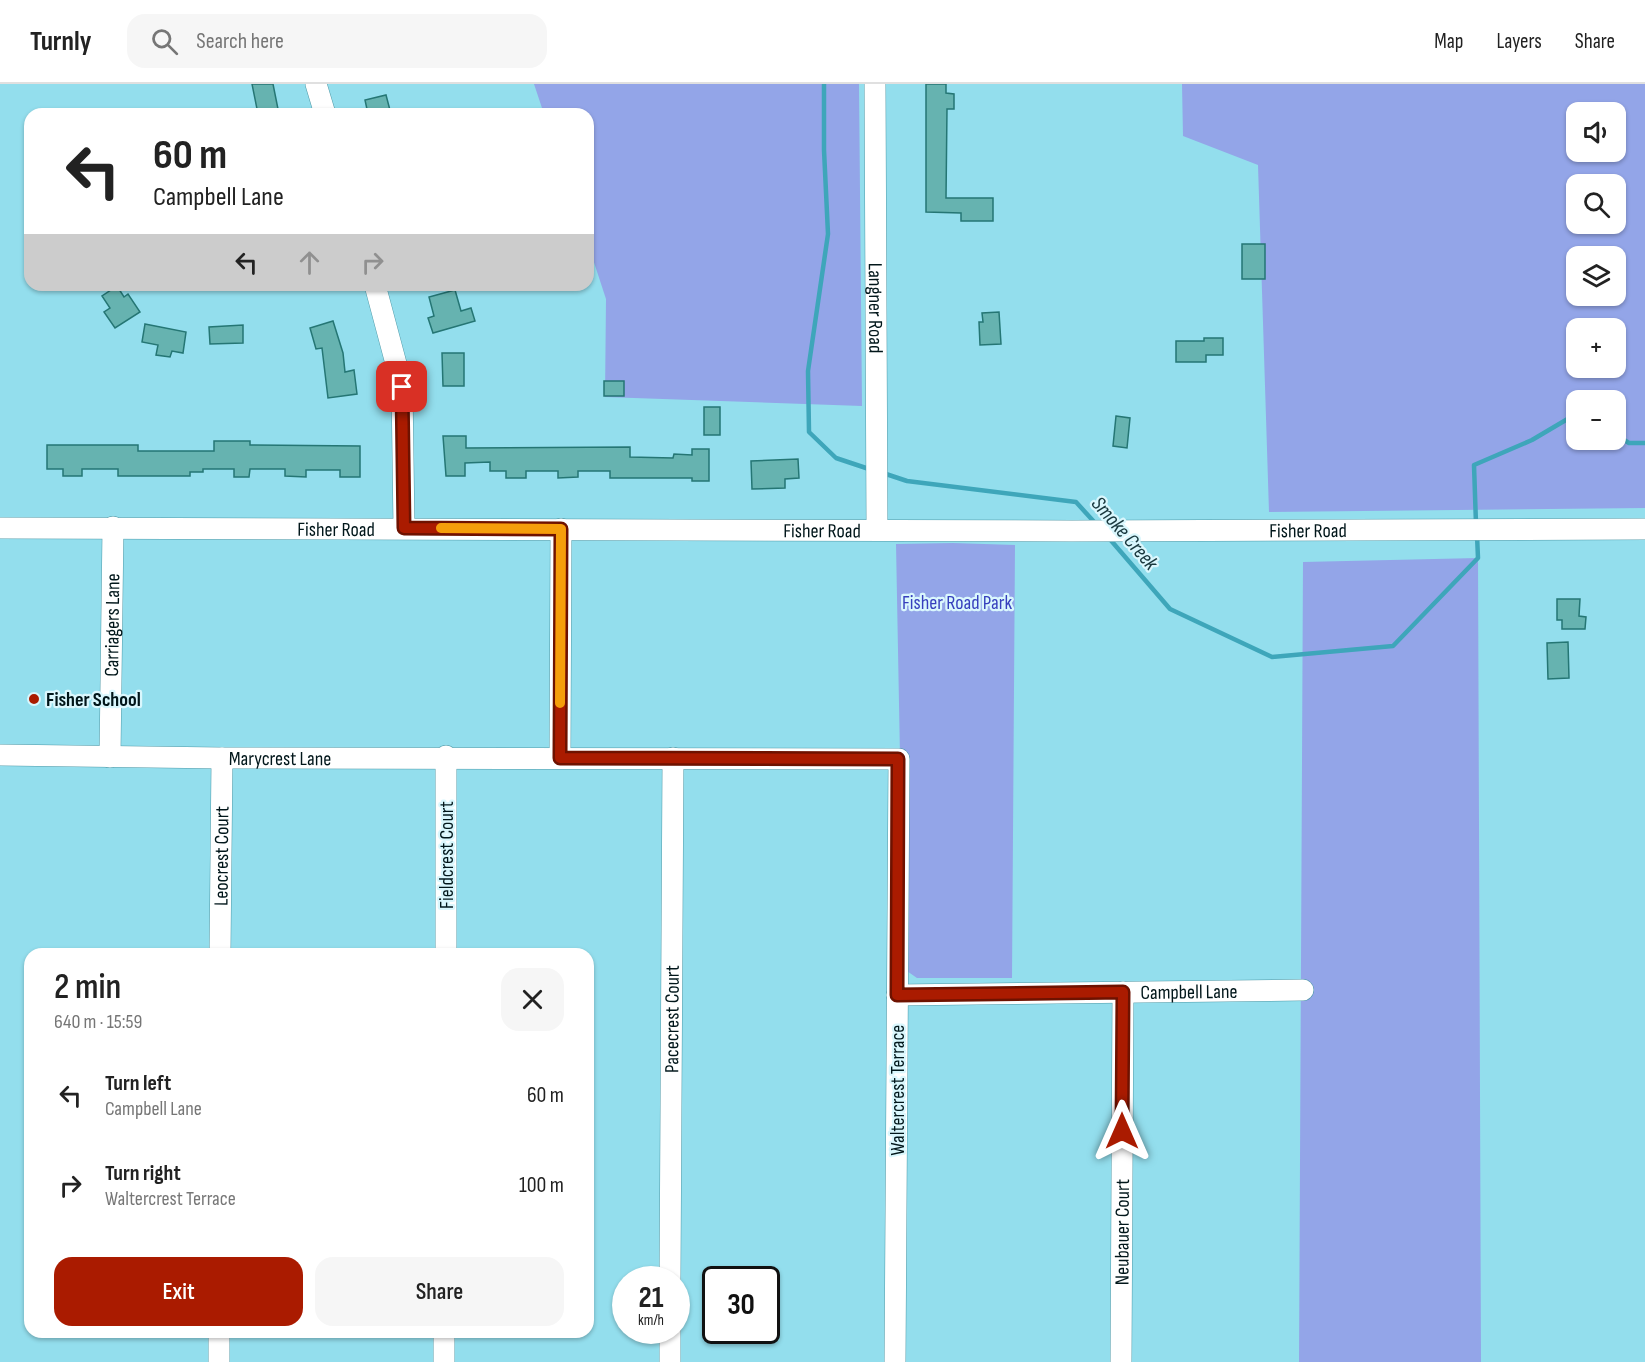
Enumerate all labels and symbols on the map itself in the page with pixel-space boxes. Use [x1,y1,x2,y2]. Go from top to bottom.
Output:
street label: Langner Road [863,263,887,353]
pin [376,361,427,412]
water label: Smoke Creek [1086,491,1164,576]
street label: Fisher Road [297,518,375,542]
street label: Fisher Road [783,519,861,543]
street label: Fisher Road [1269,519,1347,543]
street label: Carriagers Lane [100,573,125,677]
park label: Fisher Road Park [902,591,1012,615]
place label: Fisher School [46,688,141,712]
marker: Fisher School [27,692,41,706]
street label: Marycrest Lane [229,747,331,771]
street label: Fieldcrest Court [435,801,459,909]
street label: Leocrest Court [209,806,235,906]
street label: Pacecrest Court [660,965,685,1073]
street label: Campbell Lane [1140,980,1238,1005]
street label: Waltercrest Terrace [886,1025,910,1155]
position arrow [1090,1099,1154,1163]
street label: Neubauer Court [1110,1179,1135,1285]
speed limit sign: 30 [702,1266,780,1344]

